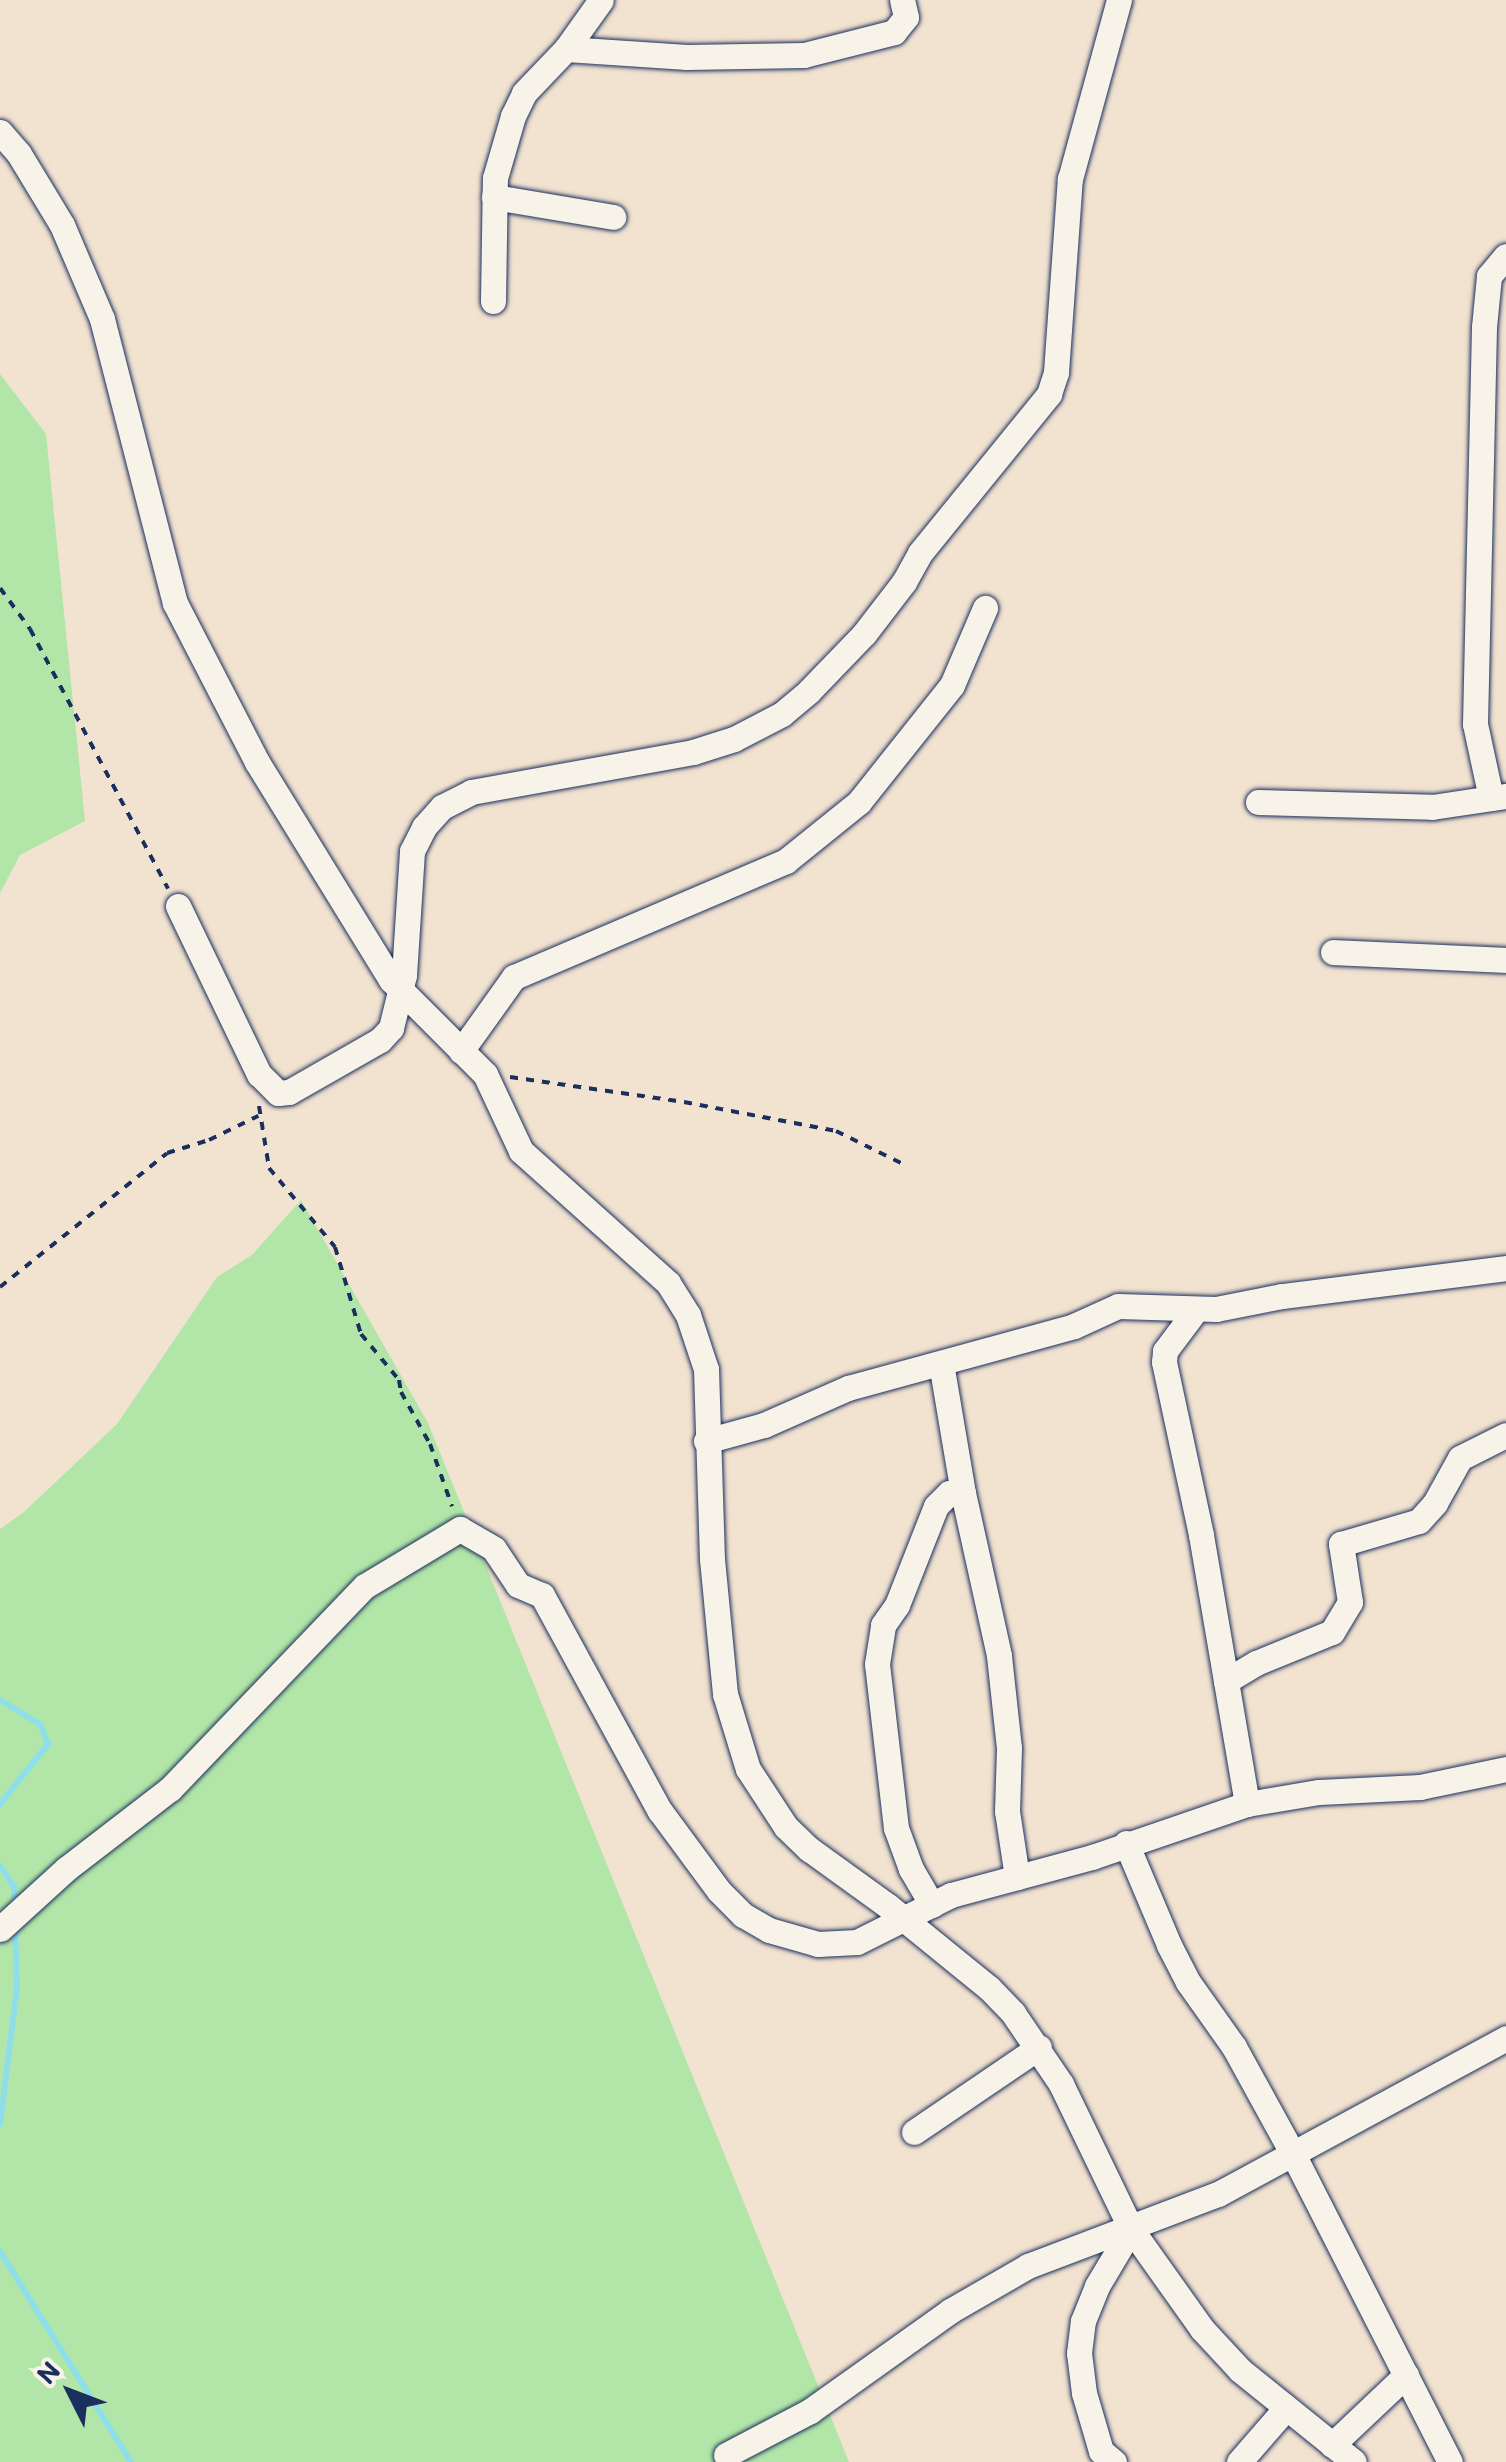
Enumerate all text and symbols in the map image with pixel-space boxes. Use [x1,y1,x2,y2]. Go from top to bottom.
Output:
north arrow [20,2342,120,2442]
text: N [29,2354,67,2390]

